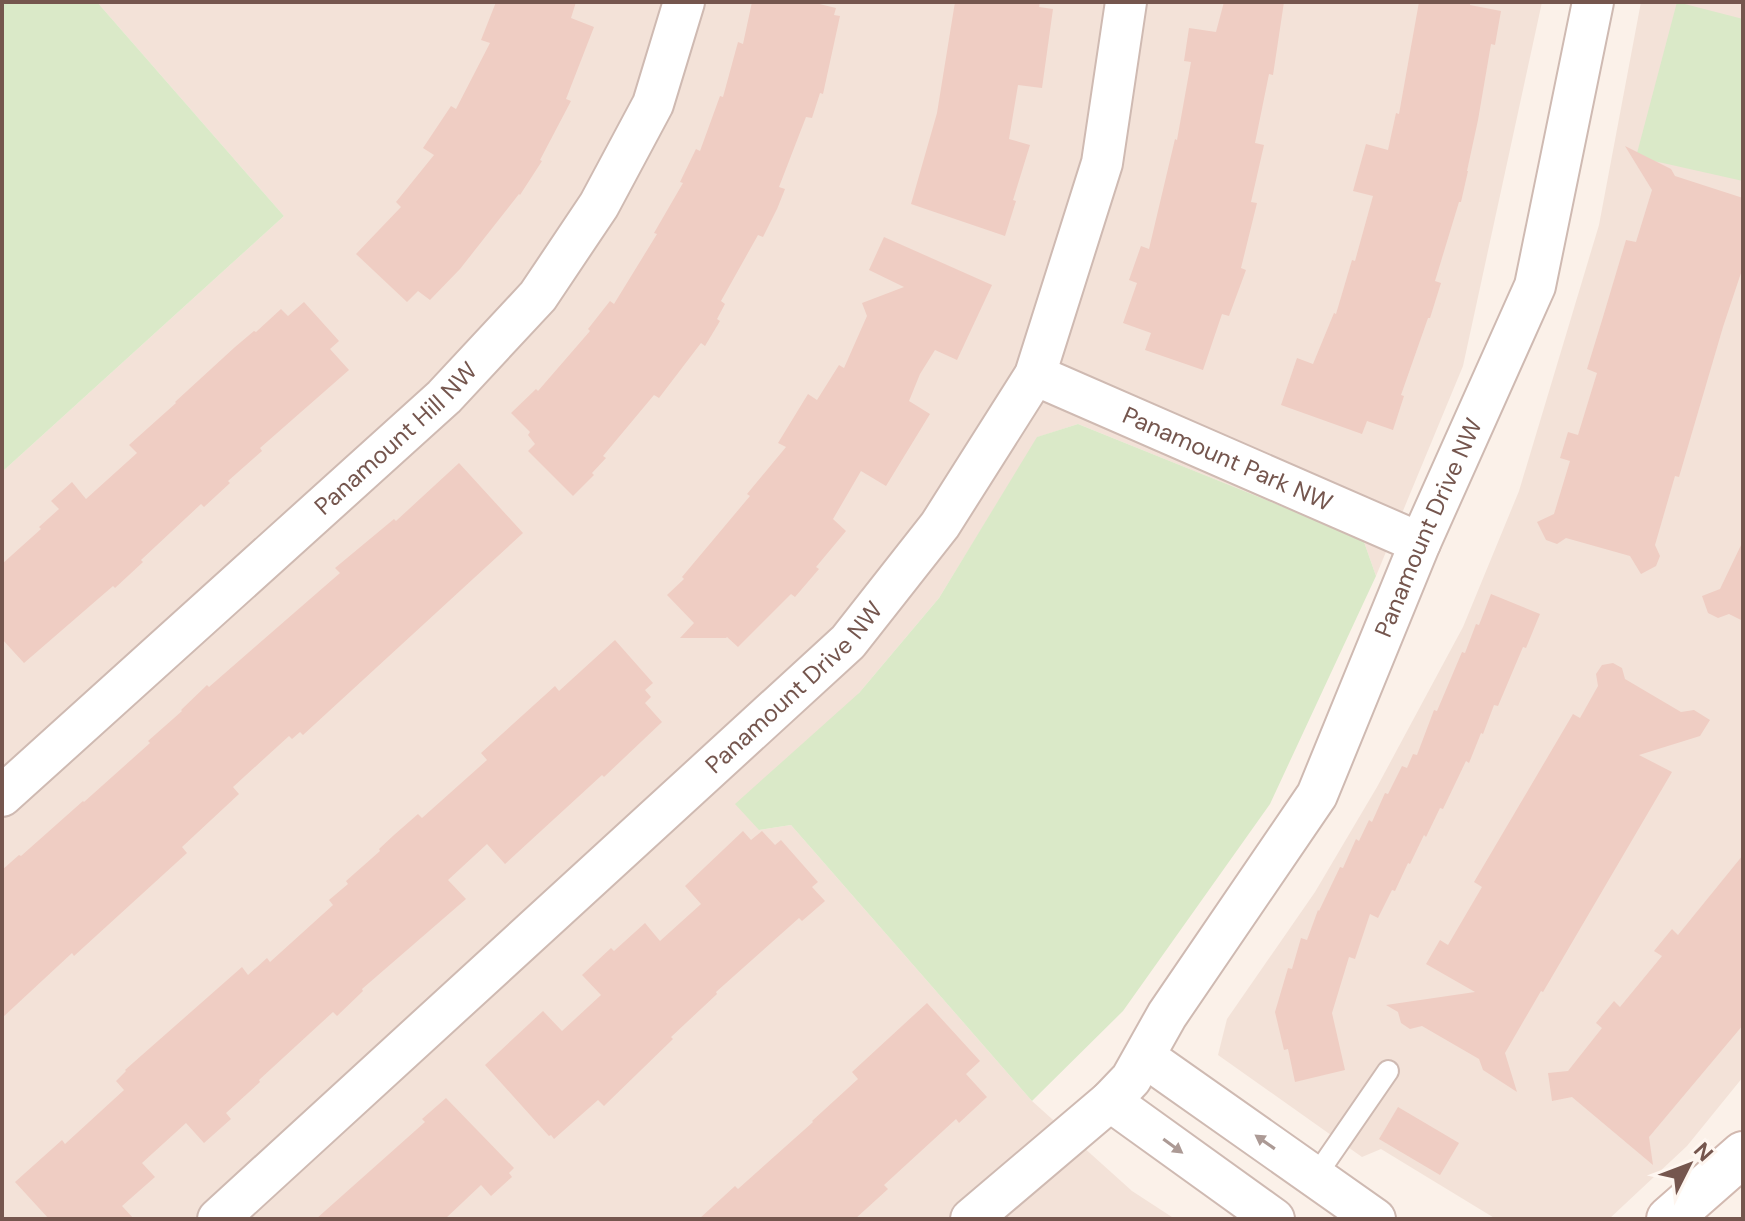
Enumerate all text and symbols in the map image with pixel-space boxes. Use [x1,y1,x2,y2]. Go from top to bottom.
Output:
street label: Panamount Hill NW [308,355,484,521]
street label: Panamount Park NW [1118,399,1337,518]
street label: Panamount Drive NW [1367,413,1489,642]
street label: Panamount Drive NW [699,595,889,780]
north arrow [1649,1125,1729,1205]
one-way arrow [1255,1135,1276,1150]
text: N [1687,1136,1720,1168]
one-way arrow [1162,1138,1184,1154]

